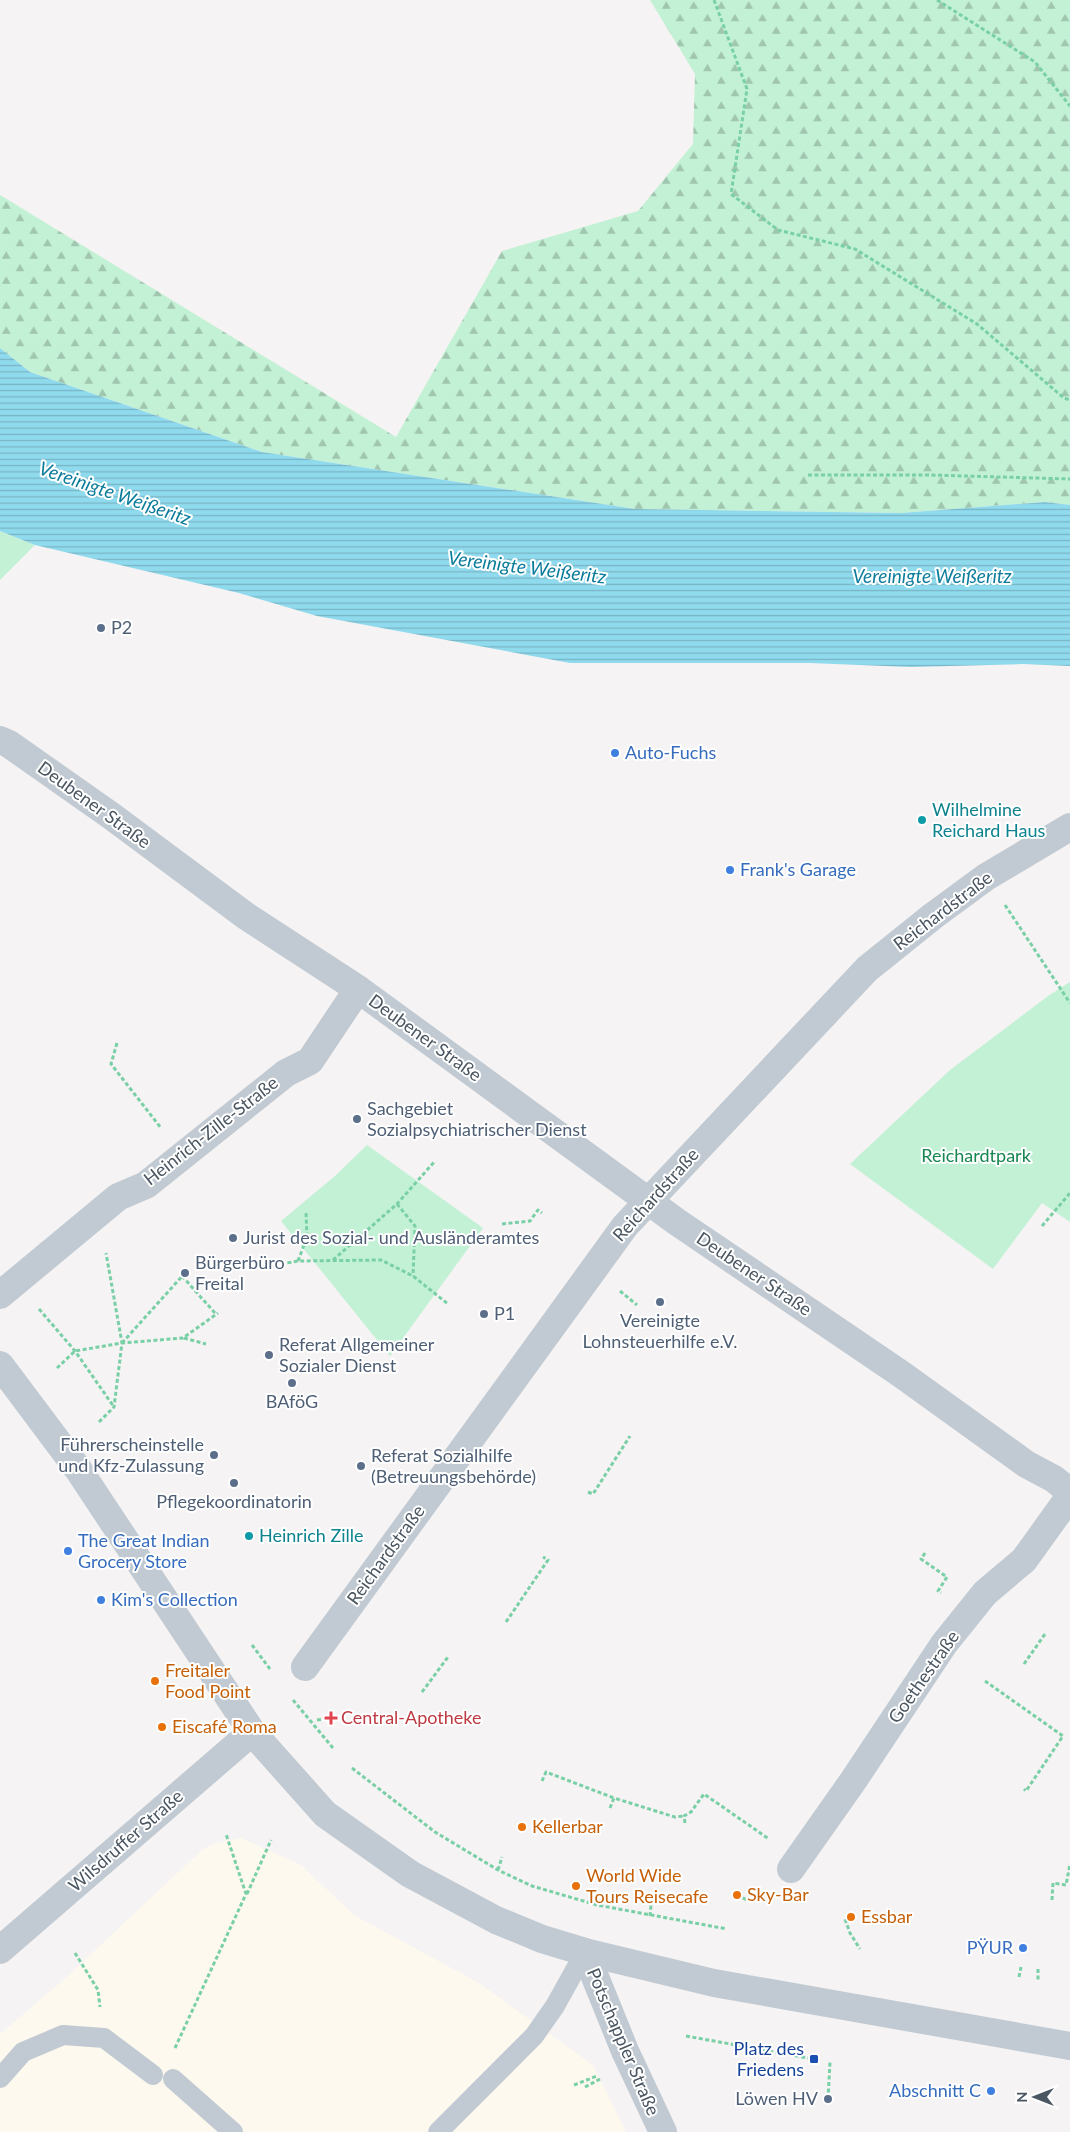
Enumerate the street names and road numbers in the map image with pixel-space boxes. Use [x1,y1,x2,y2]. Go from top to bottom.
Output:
street label: Deubener Straße [34,756,155,853]
street label: Reichardstraße [889,866,996,954]
street label: Deubener Straße [365,989,486,1086]
street label: Heinrich-Zille-Straße [139,1071,282,1189]
street label: Reichardstraße [608,1143,703,1246]
street label: Deubener Straße [693,1227,816,1320]
street label: Reichardstraße [342,1500,429,1609]
street label: Goethestraße [883,1626,963,1727]
street label: Wilsdruffer Straße [64,1784,187,1896]
street label: Potschappler Straße [583,1965,665,2119]

